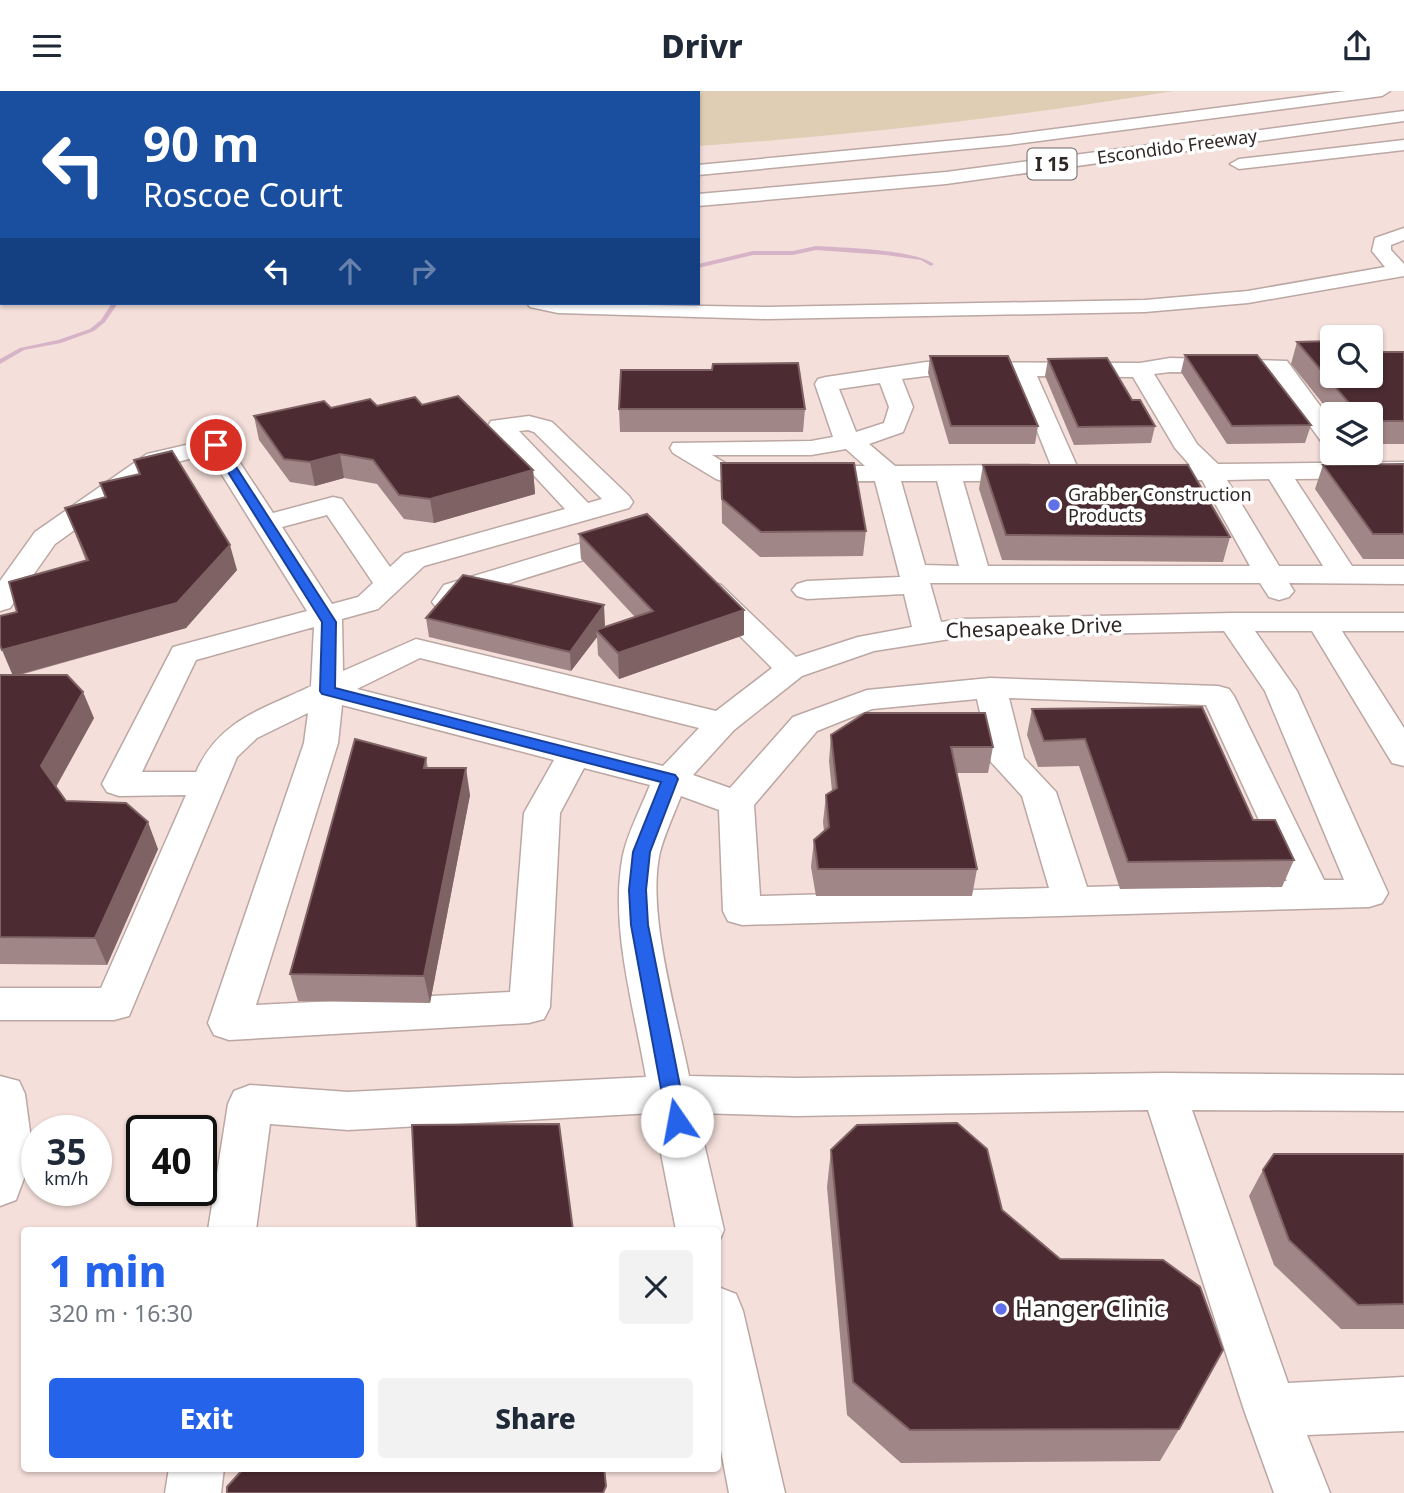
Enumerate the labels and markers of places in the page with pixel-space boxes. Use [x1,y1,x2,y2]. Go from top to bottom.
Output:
pin [186,415,246,475]
place label: Grabber Construction Products [1068,482,1252,527]
marker: Grabber Construction Products [1046,497,1062,513]
place label: Hanger Clinic [1015,1291,1166,1324]
marker: Hanger Clinic [993,1301,1009,1317]

